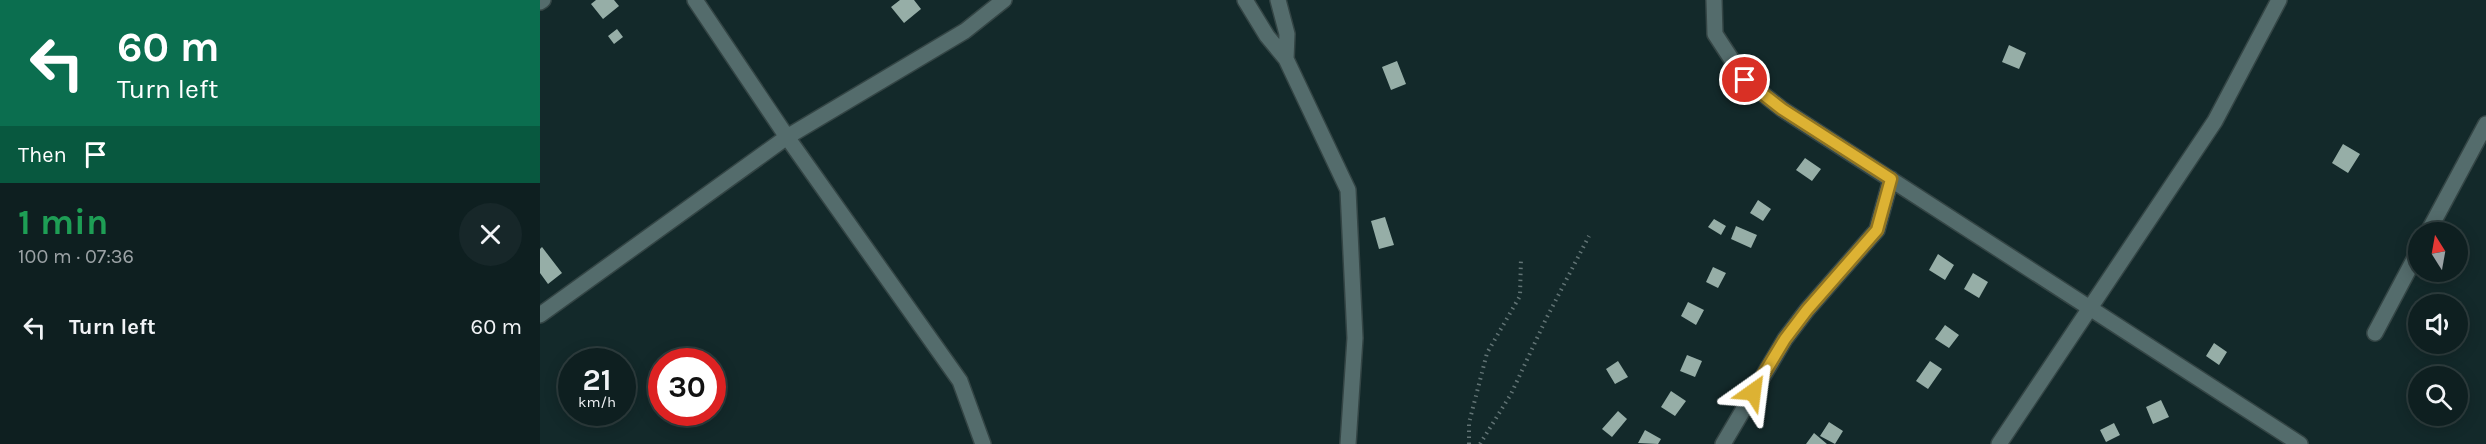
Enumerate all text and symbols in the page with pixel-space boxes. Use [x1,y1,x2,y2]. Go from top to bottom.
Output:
text: 60 m [117,22,220,72]
icon: left [18,24,96,102]
pin [1719,54,1770,105]
icon: arrive [1728,63,1761,96]
text: Turn left [117,73,218,105]
icon: arrive [79,138,112,171]
text: Then [18,142,67,168]
text: 1 min [18,201,108,243]
button: close [459,203,522,266]
north arrow [2408,222,2468,282]
map controls [2408,222,2468,426]
text: 100 m · 07:36 [18,245,134,268]
button: sound [2408,294,2468,354]
icon: left [18,311,51,344]
text: Turn left [69,314,156,340]
text: 60 m [471,314,522,340]
speed limit sign: 30 [648,348,726,426]
position arrow [1721,360,1785,424]
text: 21 [583,362,611,398]
button: search [2408,366,2468,426]
text: km/h [578,393,616,411]

